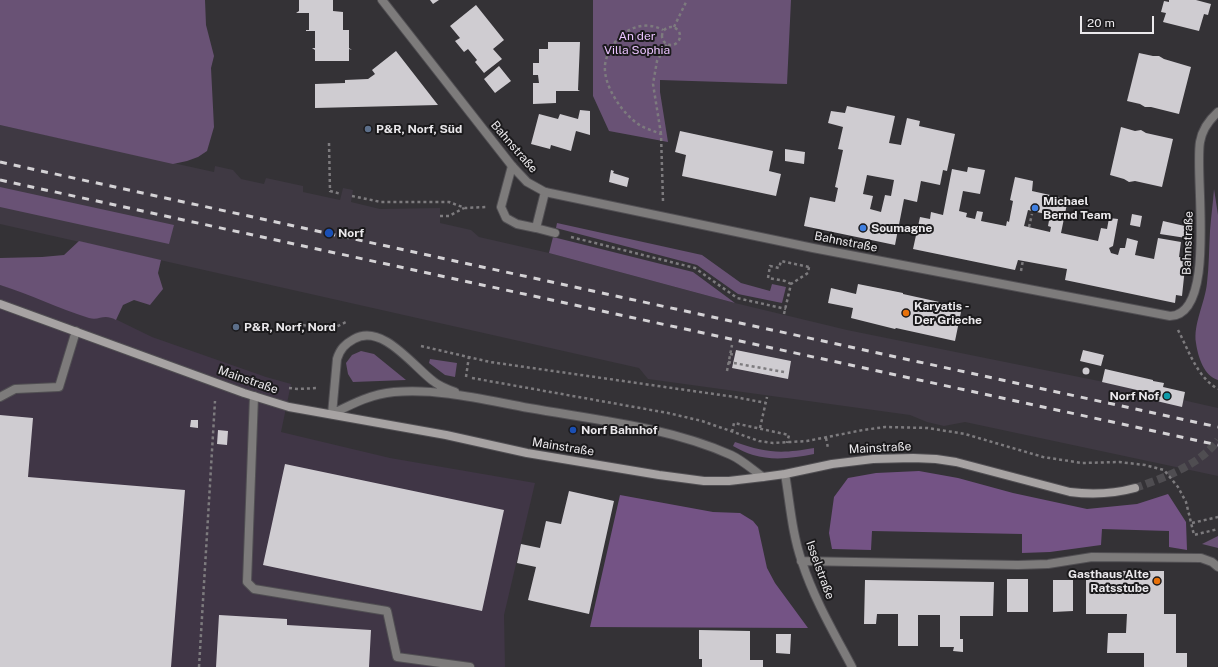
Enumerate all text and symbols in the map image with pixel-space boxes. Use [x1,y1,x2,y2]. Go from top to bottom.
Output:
scale bar [1082,8,1156,34]
text: 20 m [1087,16,1115,30]
park label: An der Villa Sophia [604,29,670,57]
street label: Bahnstraße [488,118,540,176]
place label: P&R, Norf, Süd [376,122,462,136]
marker: P&R, Norf, Süd [363,124,373,134]
place label: Michael Bernd Team [1043,194,1111,222]
marker: Michael Bernd Team [1030,203,1040,213]
street label: Bahnstraße [1180,211,1196,275]
place label: Soumagne [871,221,932,235]
marker: Soumagne [858,223,868,233]
place label: Norf [338,226,364,240]
marker: Norf [323,227,335,239]
street label: Bahnstraße [813,229,879,255]
place label: Karyatis - Der Grieche [914,299,982,327]
marker: Karyatis - Der Grieche [901,308,911,318]
place label: P&R, Norf, Nord [244,320,336,334]
marker: P&R, Norf, Nord [231,322,241,332]
street label: Mainstraße [216,363,280,397]
place label: Norf Nof [1110,389,1159,403]
marker: Norf Nof [1162,391,1172,401]
place label: Norf Bahnhof [581,423,658,437]
marker: Norf Bahnhof [568,425,578,435]
street label: Mainstraße [531,435,595,459]
street label: Mainstraße [848,439,912,457]
street label: Isselstraße [803,539,837,601]
place label: Gasthaus Alte Ratsstube [1068,567,1149,595]
marker: Gasthaus Alte Ratsstube [1152,576,1162,586]

